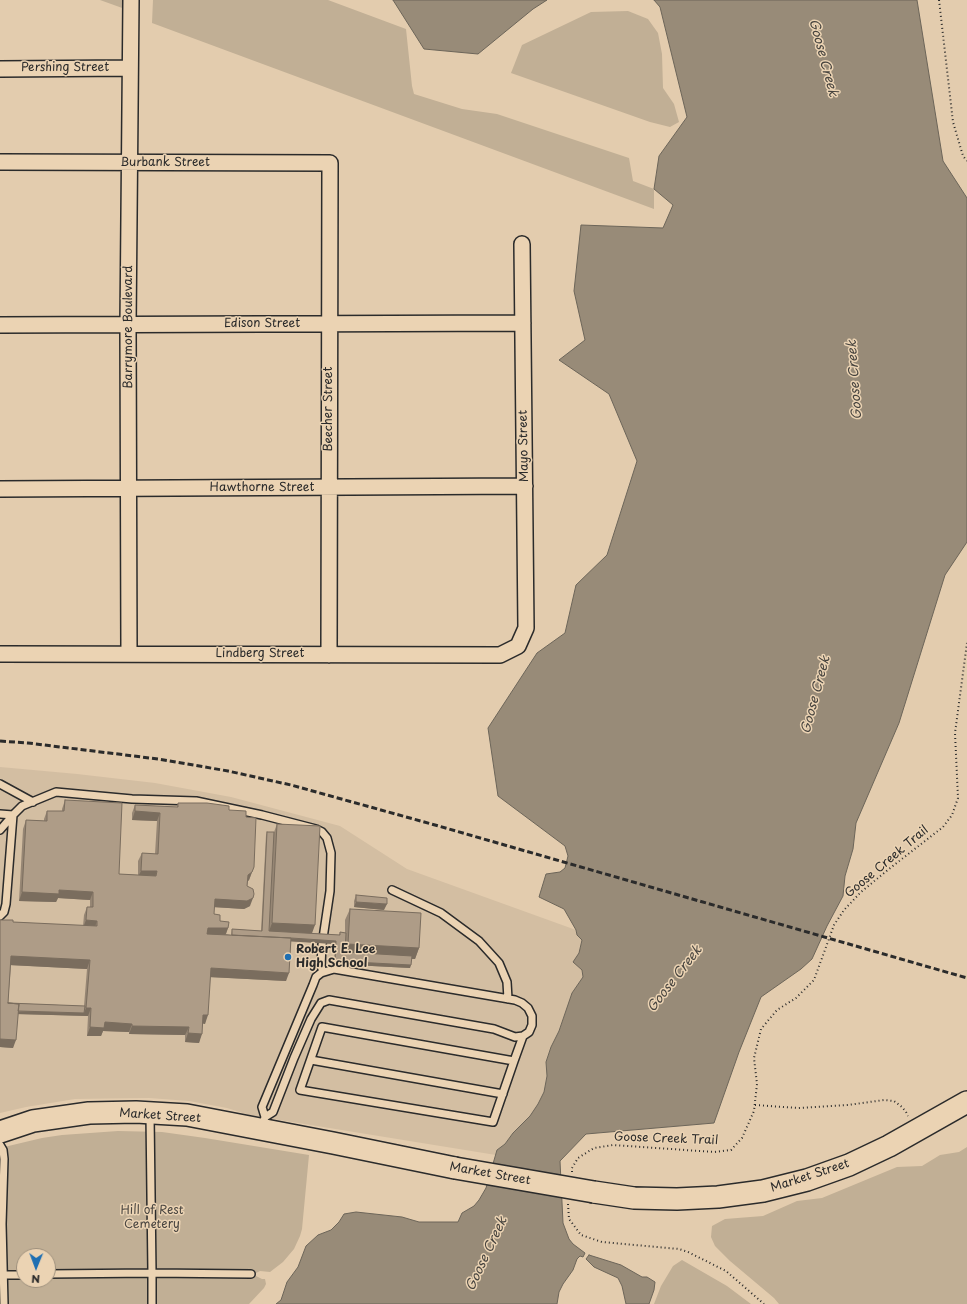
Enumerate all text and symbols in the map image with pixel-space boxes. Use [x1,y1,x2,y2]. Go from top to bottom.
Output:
water label: Goose Creek [805,17,841,99]
street label: Pershing Street [21,61,109,75]
street label: Burbank Street [120,156,210,170]
street label: Barrymore Boulevard [122,265,136,389]
street label: Edison Street [224,317,300,331]
water label: Goose Creek [844,340,866,420]
street label: Beecher Street [322,367,336,451]
street label: Mayo Street [516,410,532,482]
street label: Hawthorne Street [210,481,314,495]
street label: Lindberg Street [216,647,304,661]
water label: Goose Creek [798,654,834,736]
street label: Goose Creek Trail [842,823,932,901]
place label: Robert E. Lee High School [296,943,375,971]
water label: Goose Creek [644,943,706,1015]
marker: Robert E. Lee High School [283,952,293,962]
street label: Market Street [119,1106,201,1126]
street label: Goose Creek Trail [614,1130,718,1148]
street label: Market Street [769,1157,851,1195]
street label: Market Street [448,1160,532,1188]
park label: Hill of Rest Cemetery [121,1204,183,1232]
water label: Goose Creek [463,1215,511,1293]
north arrow [16,1248,56,1288]
text: N [31,1271,40,1288]

